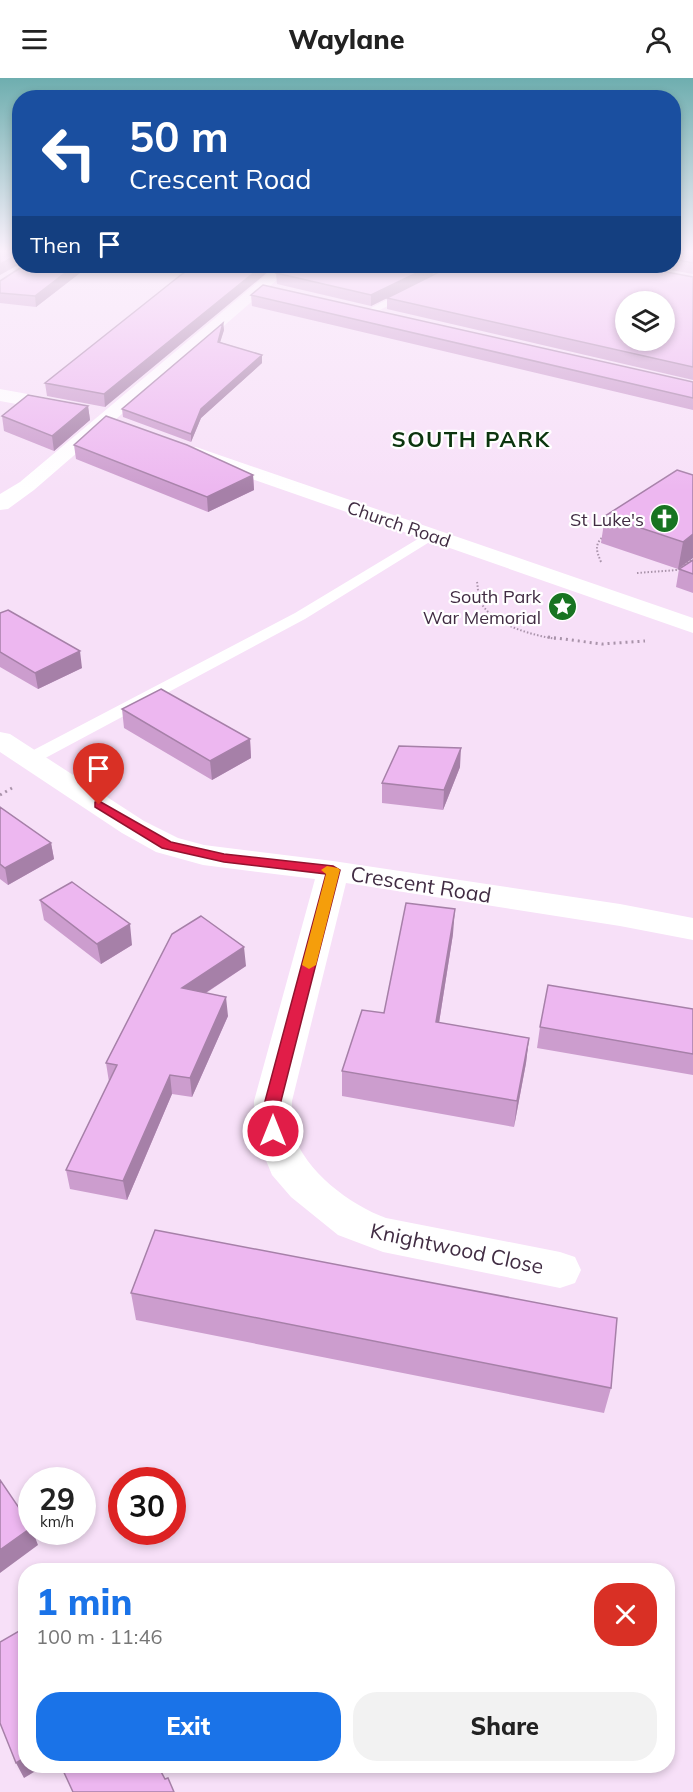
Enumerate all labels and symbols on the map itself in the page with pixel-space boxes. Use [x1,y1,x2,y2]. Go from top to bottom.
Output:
district label: SOUTH PARK [391,425,551,453]
street label: Church Road [344,496,454,552]
church icon: St Luke's [649,503,681,535]
place label: St Luke's [570,508,644,531]
place label: South Park War Memorial [423,585,542,629]
place icon: South Park War Memorial [546,590,578,622]
pin [73,743,124,805]
street label: Crescent Road [349,860,493,908]
position arrow [241,1099,305,1163]
street label: Knightwood Close [368,1217,546,1279]
speed limit sign: 30 [108,1467,186,1545]

